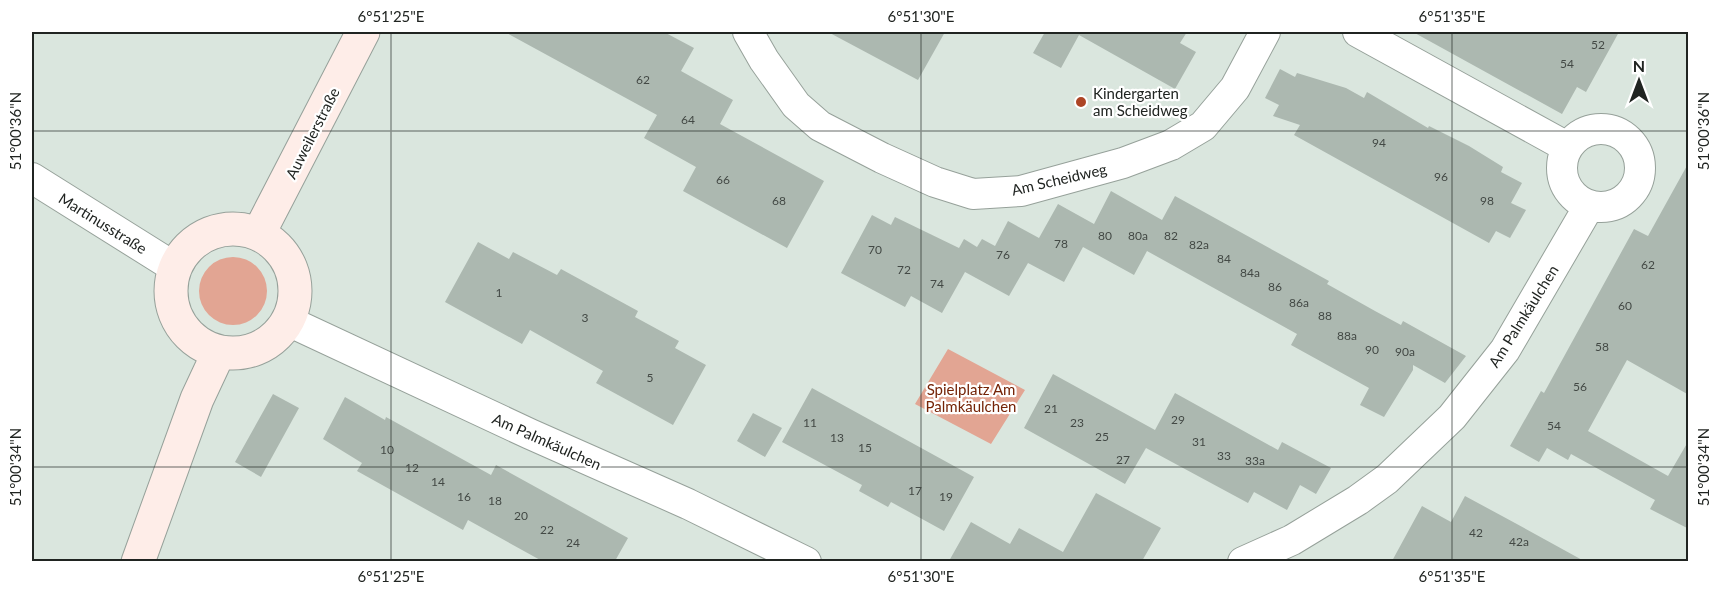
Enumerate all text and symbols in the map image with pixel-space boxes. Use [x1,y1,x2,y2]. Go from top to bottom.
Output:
text: 6°51'25"E [358,7,425,25]
text: 6°51'30"E [888,7,955,25]
text: 6°51'35"E [1419,7,1486,25]
house number: 52 [1591,37,1605,52]
north arrow [1609,51,1669,111]
house number: 54 [1560,56,1574,71]
text: N [1633,56,1645,75]
house number: 62 [636,72,650,87]
street label: Auweilerstraße [281,84,343,182]
place label: Kindergarten am Scheidweg [1093,84,1188,119]
text: 51°00'36"N [6,92,24,170]
text: 51°00'36"N [1694,92,1712,170]
marker: Kindergarten am Scheidweg [1074,95,1088,109]
house number: 64 [681,112,695,127]
house number: 94 [1372,135,1386,150]
street label: Am Scheidweg [1010,159,1109,199]
house number: 96 [1434,169,1448,184]
house number: 66 [716,172,730,187]
street label: Martinusstraße [56,189,150,257]
house number: 68 [772,193,786,208]
house number: 98 [1480,193,1494,208]
house number: 80 [1098,228,1112,243]
house number: 80a [1128,228,1148,243]
house number: 82 [1164,228,1178,243]
house number: 78 [1054,236,1068,251]
house number: 82a [1189,237,1209,252]
house number: 70 [868,242,882,257]
house number: 76 [996,247,1010,262]
house number: 84 [1217,251,1231,266]
house number: 62 [1641,257,1655,272]
house number: 72 [897,262,911,277]
street label: Am Palmkäulchen [1484,262,1562,370]
house number: 84a [1240,265,1260,280]
house number: 74 [930,276,944,291]
house number: 86 [1268,279,1282,294]
house number: 1 [496,285,503,300]
house number: 86a [1289,295,1309,310]
house number: 60 [1618,298,1632,313]
house number: 88 [1318,308,1332,323]
house number: 3 [582,310,589,325]
house number: 88a [1337,328,1357,343]
house number: 58 [1595,339,1609,354]
house number: 90 [1365,342,1379,357]
house number: 90a [1395,344,1415,359]
house number: 5 [647,370,654,385]
house number: 56 [1573,379,1587,394]
park label: Spielplatz Am Palmkäulchen [926,380,1016,415]
house number: 21 [1044,401,1058,416]
street label: Am Palmkäulchen [490,409,604,473]
house number: 29 [1171,412,1185,427]
house number: 11 [803,415,817,430]
house number: 23 [1070,415,1084,430]
house number: 54 [1547,418,1561,433]
text: 51°00'34"N [6,428,24,506]
text: 51°00'34"N [1694,428,1712,506]
house number: 25 [1095,429,1109,444]
house number: 13 [830,430,844,445]
house number: 31 [1192,434,1206,449]
house number: 15 [858,440,872,455]
house number: 10 [380,442,394,457]
house number: 33 [1217,448,1231,463]
house number: 27 [1116,452,1130,467]
house number: 33a [1245,453,1265,468]
house number: 12 [405,460,419,475]
house number: 14 [431,474,445,489]
house number: 17 [908,483,922,498]
house number: 16 [457,489,471,504]
house number: 19 [939,489,953,504]
house number: 18 [488,493,502,508]
house number: 20 [514,508,528,523]
house number: 22 [540,522,554,537]
house number: 42 [1469,525,1483,540]
house number: 42a [1509,534,1529,549]
house number: 24 [566,535,580,550]
text: 6°51'25"E [358,567,425,585]
text: 6°51'30"E [888,567,955,585]
text: 6°51'35"E [1419,567,1486,585]

